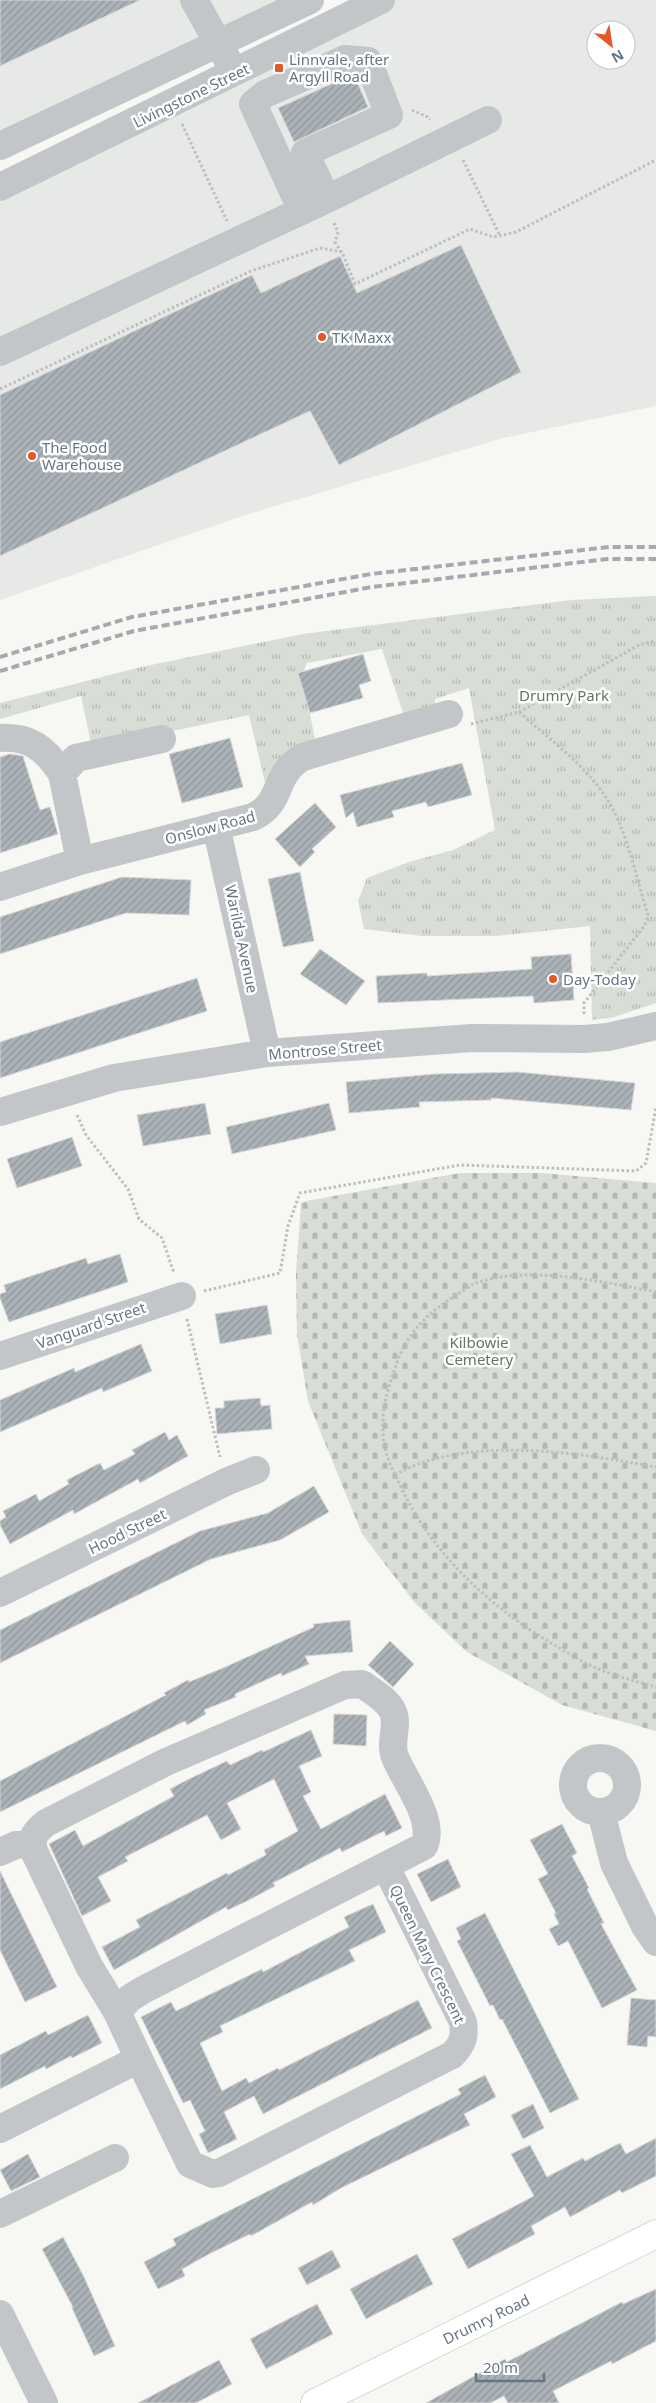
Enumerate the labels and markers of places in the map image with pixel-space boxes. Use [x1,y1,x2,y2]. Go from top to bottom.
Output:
place label: Linnvale, after Argyll Road [289,49,389,86]
marker: Linnvale, after Argyll Road [273,62,285,74]
place label: TK Maxx [332,327,391,347]
marker: TK Maxx [316,331,328,343]
place label: The Food Warehouse [42,437,122,474]
marker: The Food Warehouse [26,450,38,462]
place label: Day-Today [563,969,636,989]
marker: Day-Today [547,973,559,985]

